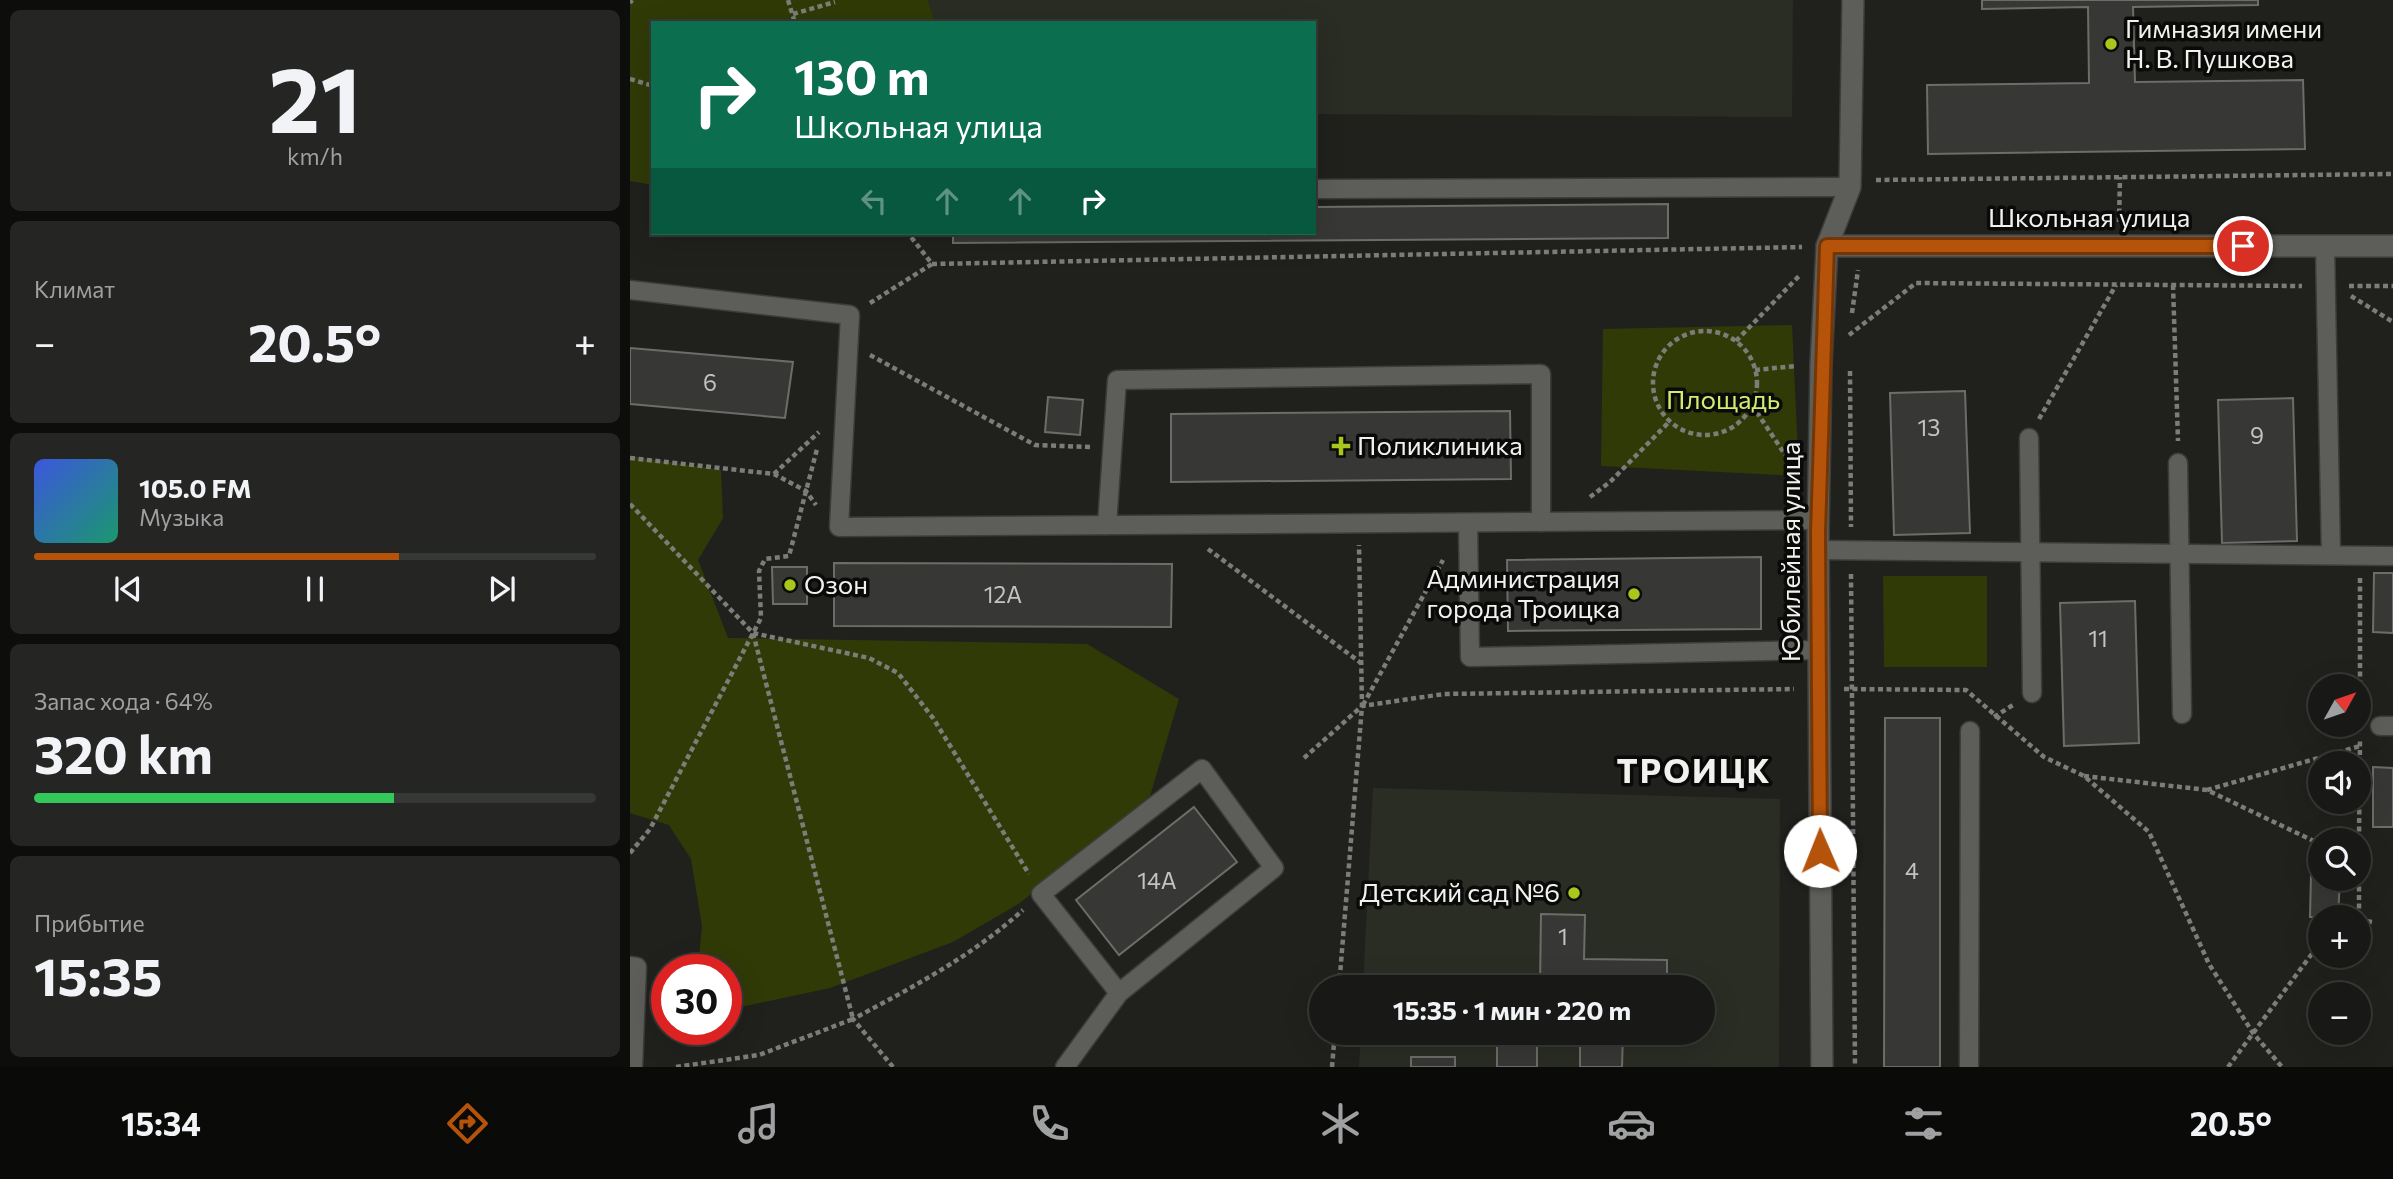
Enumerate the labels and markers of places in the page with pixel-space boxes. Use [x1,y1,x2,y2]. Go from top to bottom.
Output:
place label: Гимназия имени Н. В. Пушкова [2125,12,2322,73]
marker: Гимназия имени Н. В. Пушкова [2103,36,2119,52]
pin [2213,216,2273,276]
place label: Поликлиника [1357,429,1523,460]
marker: Поликлиника [1331,436,1351,456]
place label: Администрация города Троицка [1426,562,1620,623]
place label: Озон [804,568,868,599]
marker: Озон [782,577,798,593]
marker: Администрация города Троицка [1626,586,1642,602]
place label: Детский сад №6 [1359,876,1560,907]
marker: Детский сад №6 [1566,885,1582,901]

